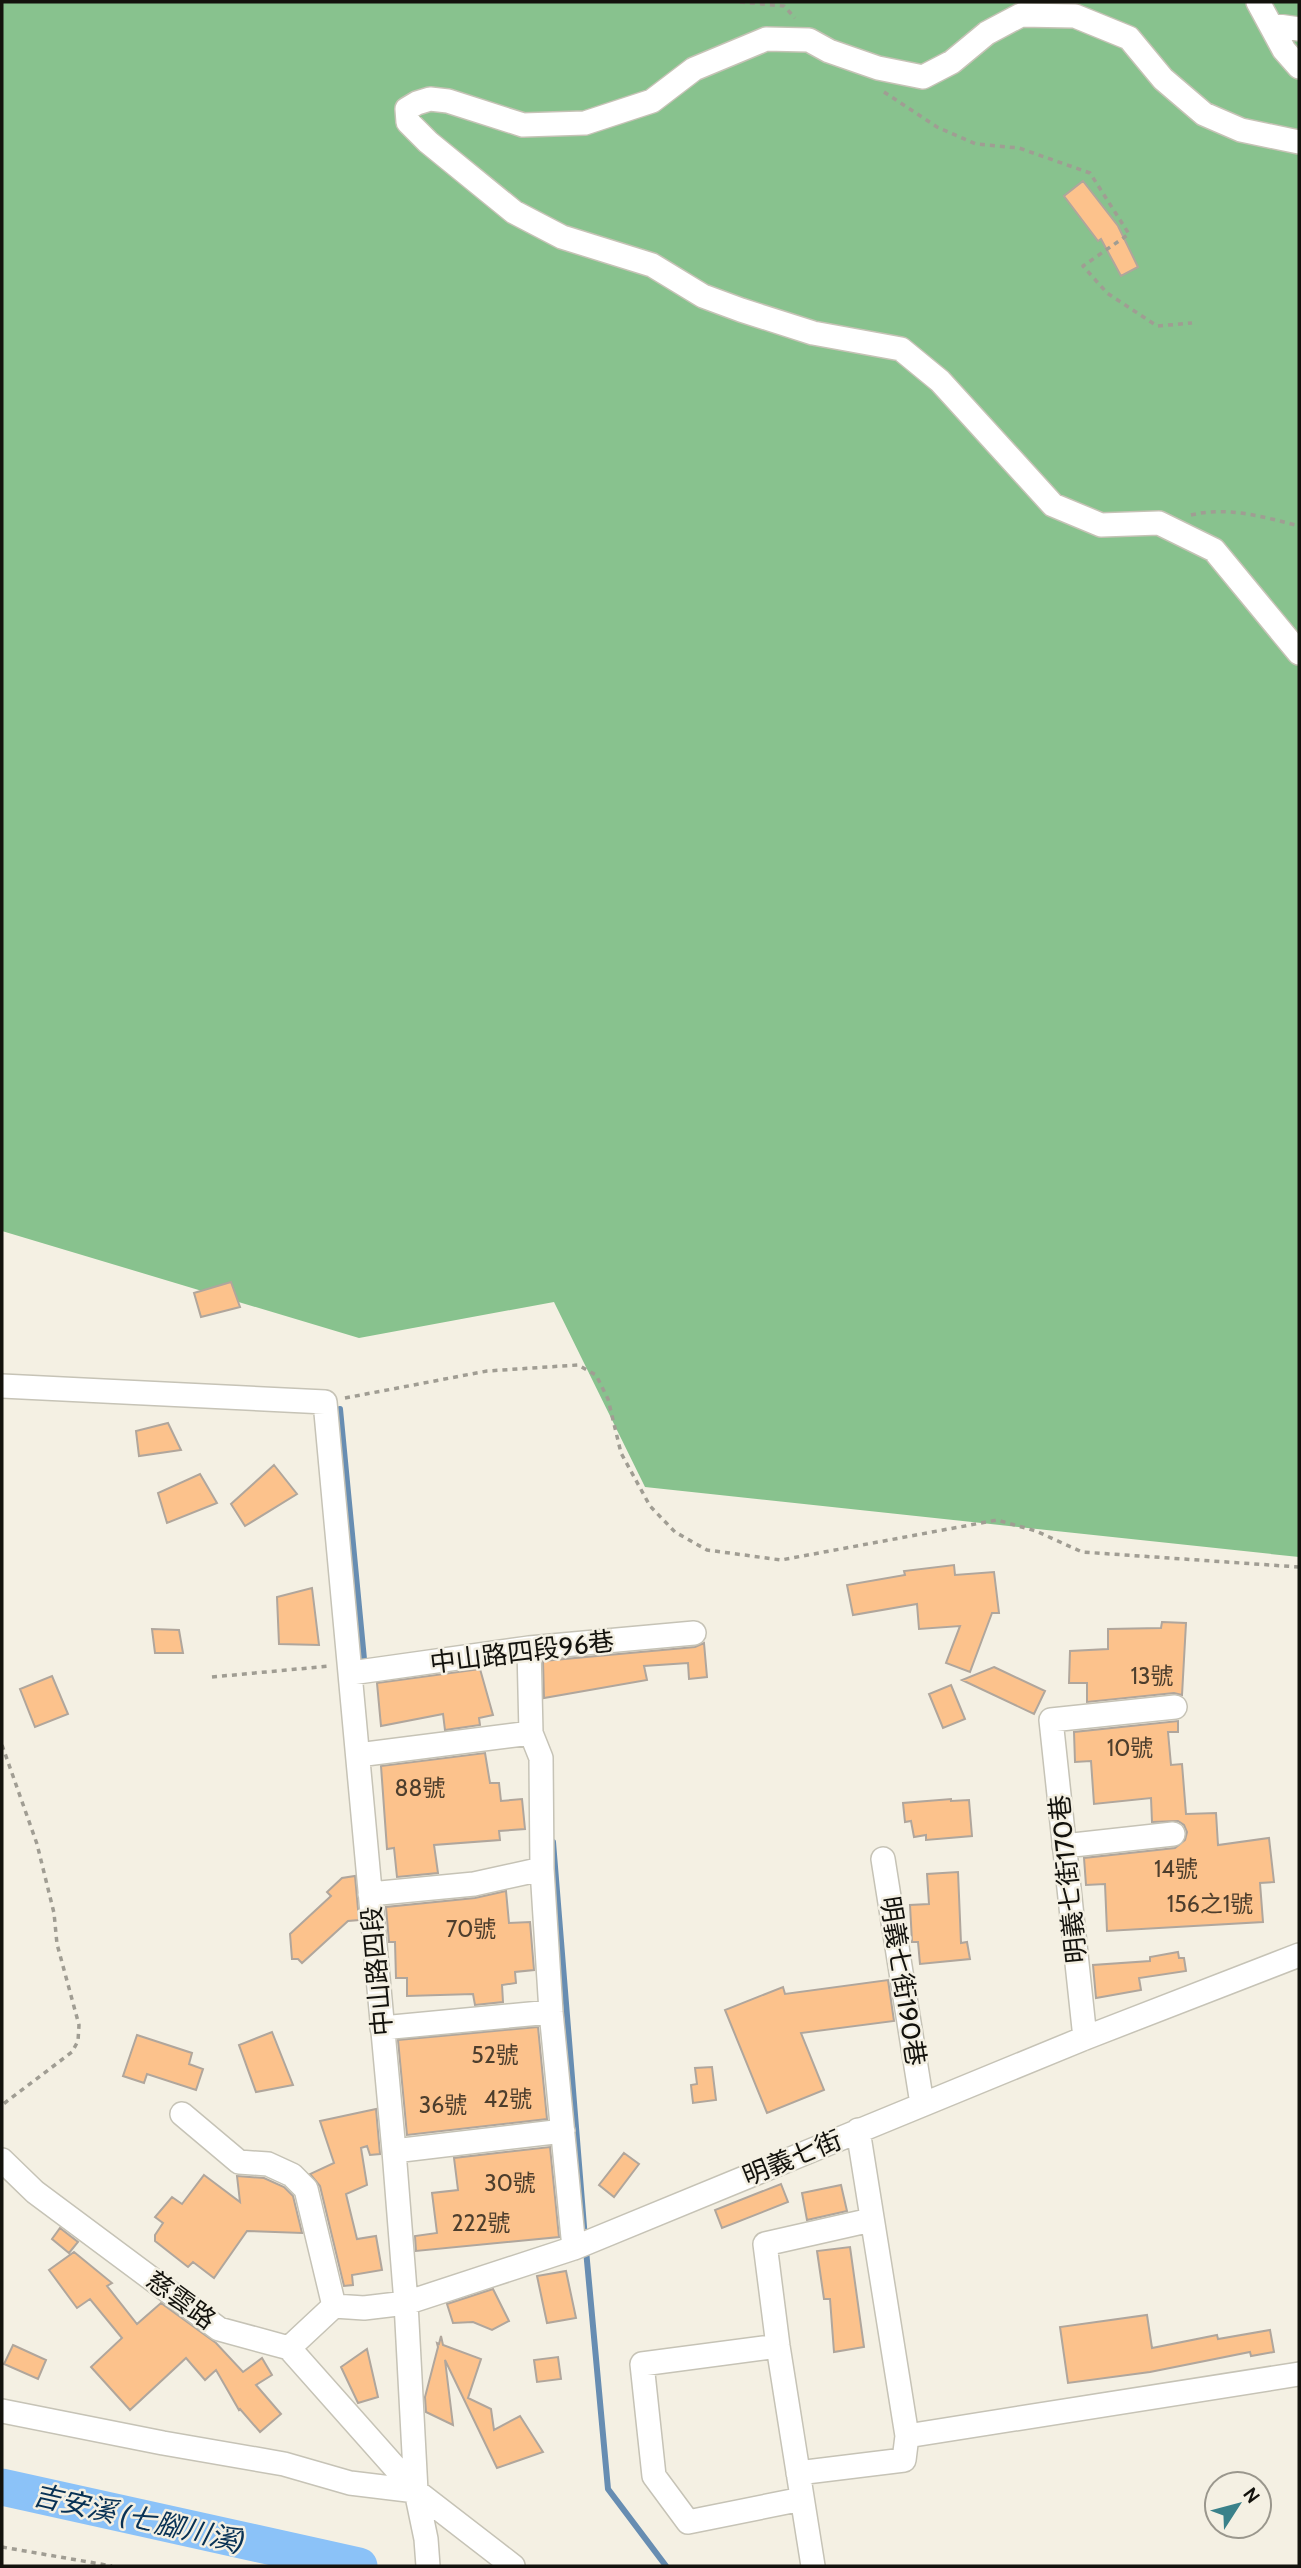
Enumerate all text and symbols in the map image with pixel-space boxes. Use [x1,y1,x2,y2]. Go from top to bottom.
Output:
street label: 中山路四段96巷 [428,1625,616,1679]
house number: 13號 [1131,1662,1173,1690]
house number: 10號 [1107,1734,1153,1762]
house number: 88號 [395,1774,445,1802]
street label: 明義七街170巷 [1043,1793,1093,1965]
house number: 14號 [1154,1855,1198,1883]
house number: 156之1號 [1167,1890,1253,1918]
street label: 明義七街190巷 [874,1894,932,2068]
street label: 中山路四段 [355,1905,399,2037]
house number: 70號 [446,1915,496,1943]
house number: 52號 [471,2041,519,2069]
house number: 42號 [484,2085,532,2113]
house number: 36號 [419,2091,467,2119]
street label: 明義七街 [738,2124,846,2192]
house number: 30號 [484,2169,536,2197]
house number: 222號 [451,2209,511,2237]
street label: 慈雲路 [140,2264,222,2336]
north arrow [1203,2470,1273,2540]
water label: 吉安溪 (七腳川溪) [30,2477,248,2559]
text: N [1238,2483,1265,2507]

